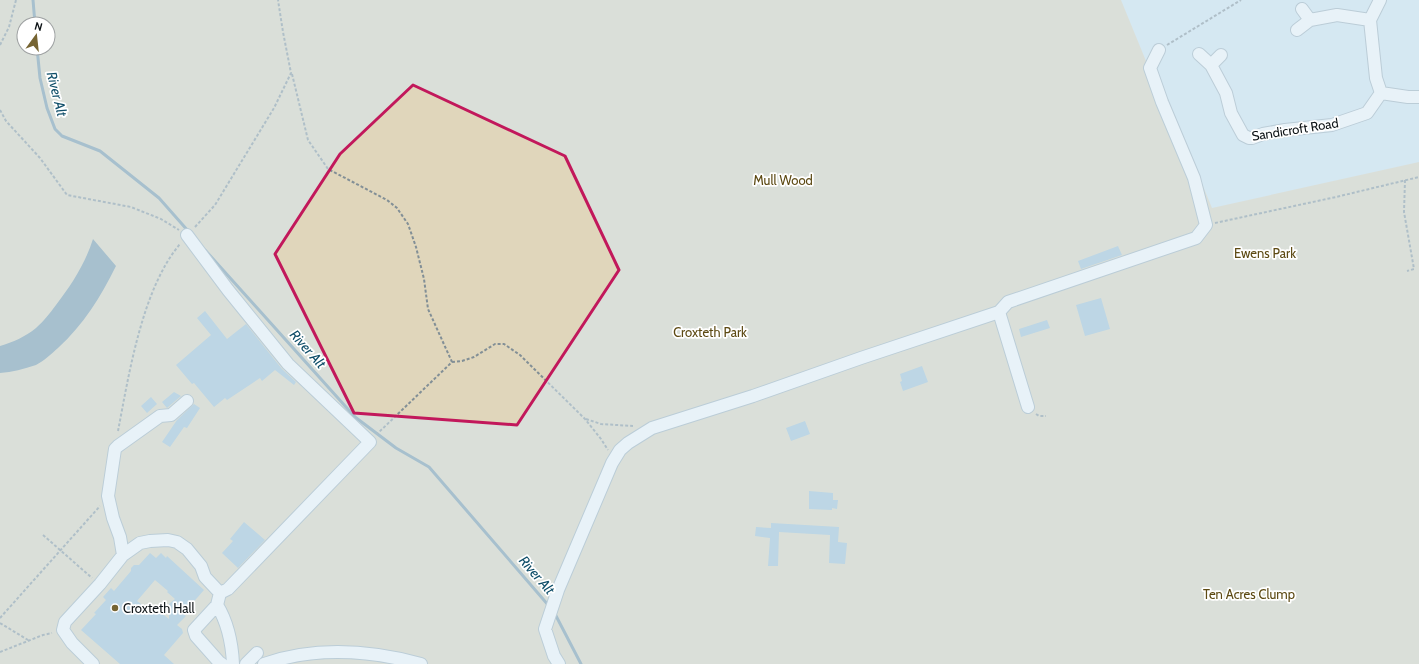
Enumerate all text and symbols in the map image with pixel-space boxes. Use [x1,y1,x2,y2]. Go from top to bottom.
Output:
north arrow [16,16,56,56]
text: N [33,19,44,34]
water label: River Alt [43,70,71,119]
street label: Sandicroft Road [1250,114,1340,144]
park label: Mull Wood [753,172,813,188]
park label: Ewens Park [1234,245,1296,261]
park label: Croxteth Park [673,324,747,340]
water label: River Alt [286,326,331,373]
water label: River Alt [515,552,559,599]
park label: Ten Acres Clump [1203,586,1295,602]
place label: Croxteth Hall [123,600,195,616]
marker: Croxteth Hall [110,603,120,613]

